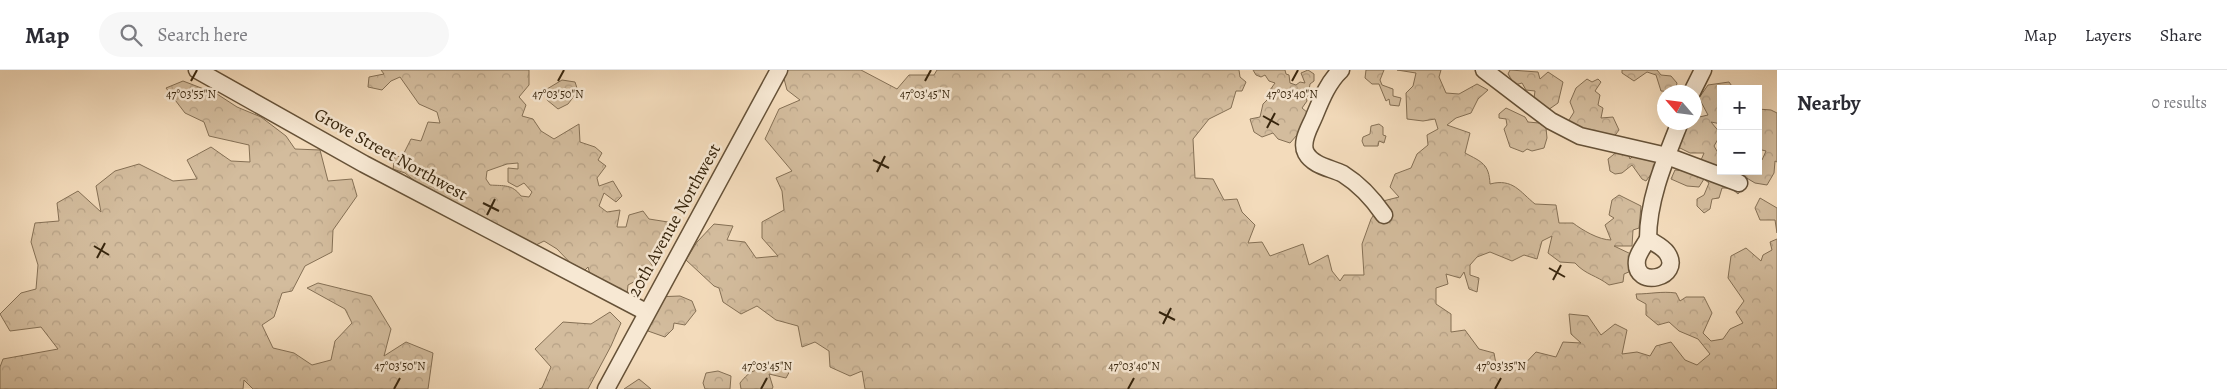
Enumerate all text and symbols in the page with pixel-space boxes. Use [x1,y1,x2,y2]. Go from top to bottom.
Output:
search box [99,12,449,57]
text: Map [25,19,69,51]
icon: search [117,21,145,49]
text: Search here [157,22,248,48]
text: Map [2024,23,2057,47]
text: Layers [2085,23,2132,47]
text: Share [2160,23,2202,47]
north arrow [1657,85,1702,130]
map controls [1717,85,1762,175]
button: + [1717,85,1762,130]
text: 47°03'55"N [166,86,216,102]
text: 47°03'50"N [532,86,584,102]
text: 47°03'45"N [900,86,951,102]
text: 47°03'40"N [1266,86,1318,102]
text: Nearby [1797,89,1860,117]
text: 0 results [2151,92,2207,114]
street label: Grove Street Northwest [310,102,472,206]
button: − [1717,130,1762,175]
street label: 20th Avenue Northwest [622,139,726,301]
text: 47°03'50"N [374,358,426,374]
text: 47°03'45"N [742,358,793,374]
text: 47°03'40"N [1108,358,1160,374]
text: 47°03'35"N [1476,358,1526,374]

